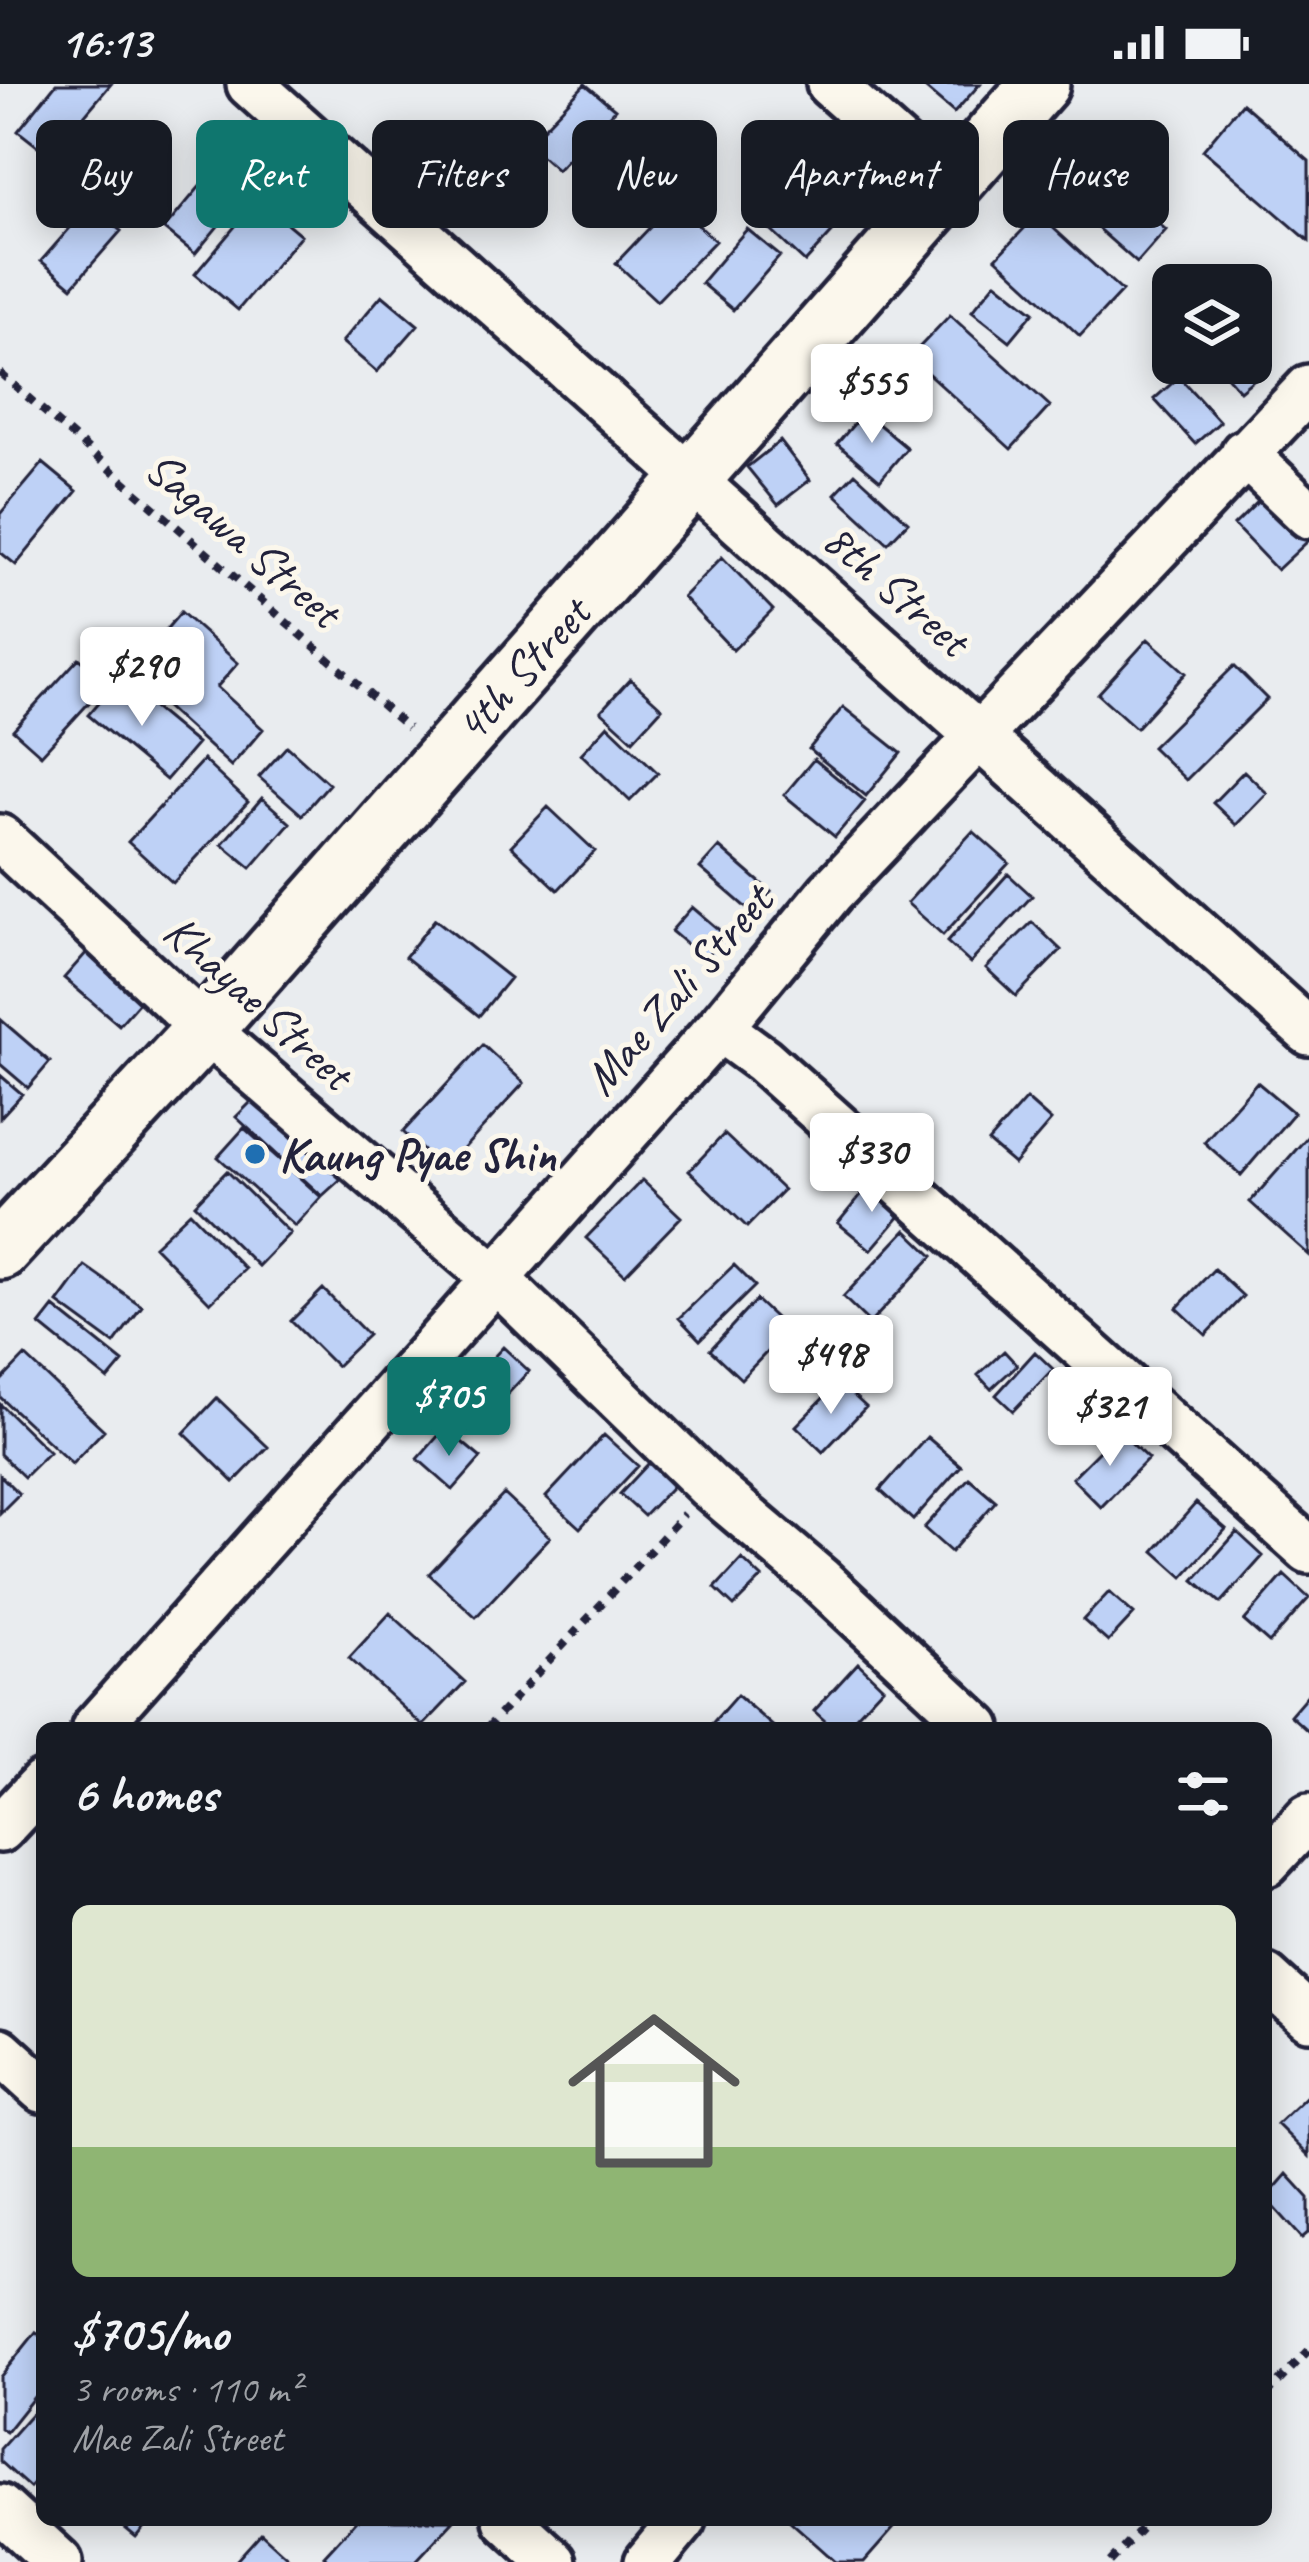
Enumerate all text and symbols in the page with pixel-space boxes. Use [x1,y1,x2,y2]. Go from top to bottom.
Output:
text: 16:13 [60,14,151,71]
chip: Buy [36,120,172,228]
chip: Rent [196,120,348,228]
chip: Filters [372,120,548,228]
chip: New [572,120,717,228]
chip: Apartment [741,120,979,228]
chip: House [1003,120,1169,228]
map controls [1152,264,1272,384]
button: layers [1152,264,1272,384]
pin: $555 [801,344,943,446]
text: $555 [838,358,906,407]
street label: Sagawa Street [133,437,357,643]
street label: 8th Street [811,509,985,671]
street label: 4th Street [441,582,605,755]
pin: $290 [71,627,213,729]
text: $290 [107,641,177,690]
street label: Mae Zali Street [570,869,788,1107]
street label: Khayae Street [151,901,368,1105]
pin: $330 [801,1113,943,1215]
place label: Kaung Pyae Shin [279,1125,556,1185]
text: $330 [837,1127,907,1176]
marker: Kaung Pyae Shin [242,1141,268,1167]
pin: $498 [760,1315,902,1417]
text: $498 [796,1329,866,1378]
pin: $705 [378,1357,520,1459]
pin: $321 [1039,1367,1181,1469]
text: $705 [414,1371,484,1420]
text: $321 [1075,1381,1145,1430]
icon: filters [1170,1761,1236,1827]
text: 6 homes [72,1762,217,1826]
icon: home [546,1983,762,2199]
text: $705/mo [72,2301,228,2365]
text: 3 rooms · 110 m² [72,2365,300,2414]
text: Mae Zali Street [72,2414,282,2463]

